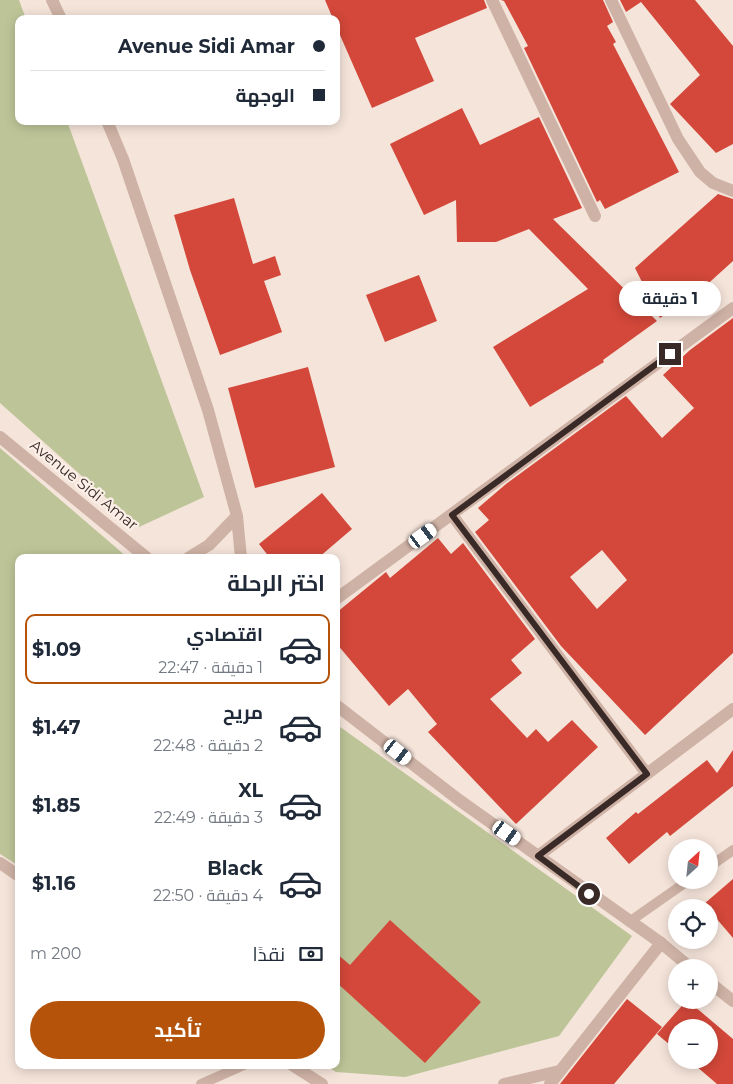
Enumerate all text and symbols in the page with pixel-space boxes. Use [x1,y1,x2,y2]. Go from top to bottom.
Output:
text: Avenue Sidi Amar [118,35,295,58]
text: الوجهة [235,84,295,107]
callout: 1 دقيقة [619,282,721,316]
text: 1 دقيقة [642,289,698,308]
route end [659,343,681,365]
street label: Avenue Sidi Amar [26,435,142,534]
car [406,521,439,551]
text: اختر الرحلة [227,570,325,597]
text: اقتصادي [187,623,263,646]
icon: car [278,627,323,672]
text: $1.09 [32,638,81,661]
text: 1 دقيقة · 22:47 [158,658,263,677]
text: مريح [223,701,263,724]
icon: car [278,705,323,750]
text: $1.47 [32,716,80,739]
text: 2 دقيقة · 22:48 [153,736,263,755]
car [381,737,414,767]
text: XL [238,779,263,802]
icon: car [278,783,323,828]
text: $1.85 [32,794,80,817]
text: 3 دقيقة · 22:49 [154,808,263,827]
car [490,818,523,848]
north arrow [668,839,718,889]
map controls [668,839,718,1069]
text: Black [207,857,263,880]
icon: car [278,861,323,906]
text: $1.16 [32,872,76,895]
route start [578,883,600,905]
text: 4 دقيقة · 22:50 [153,886,263,905]
button: locate [668,899,718,949]
icon: cash [297,940,325,968]
text: نقدًا [253,943,285,966]
text: 200 m [30,944,81,963]
button: + [668,959,718,1009]
button: تأكيد [30,1001,325,1059]
button: − [668,1019,718,1069]

